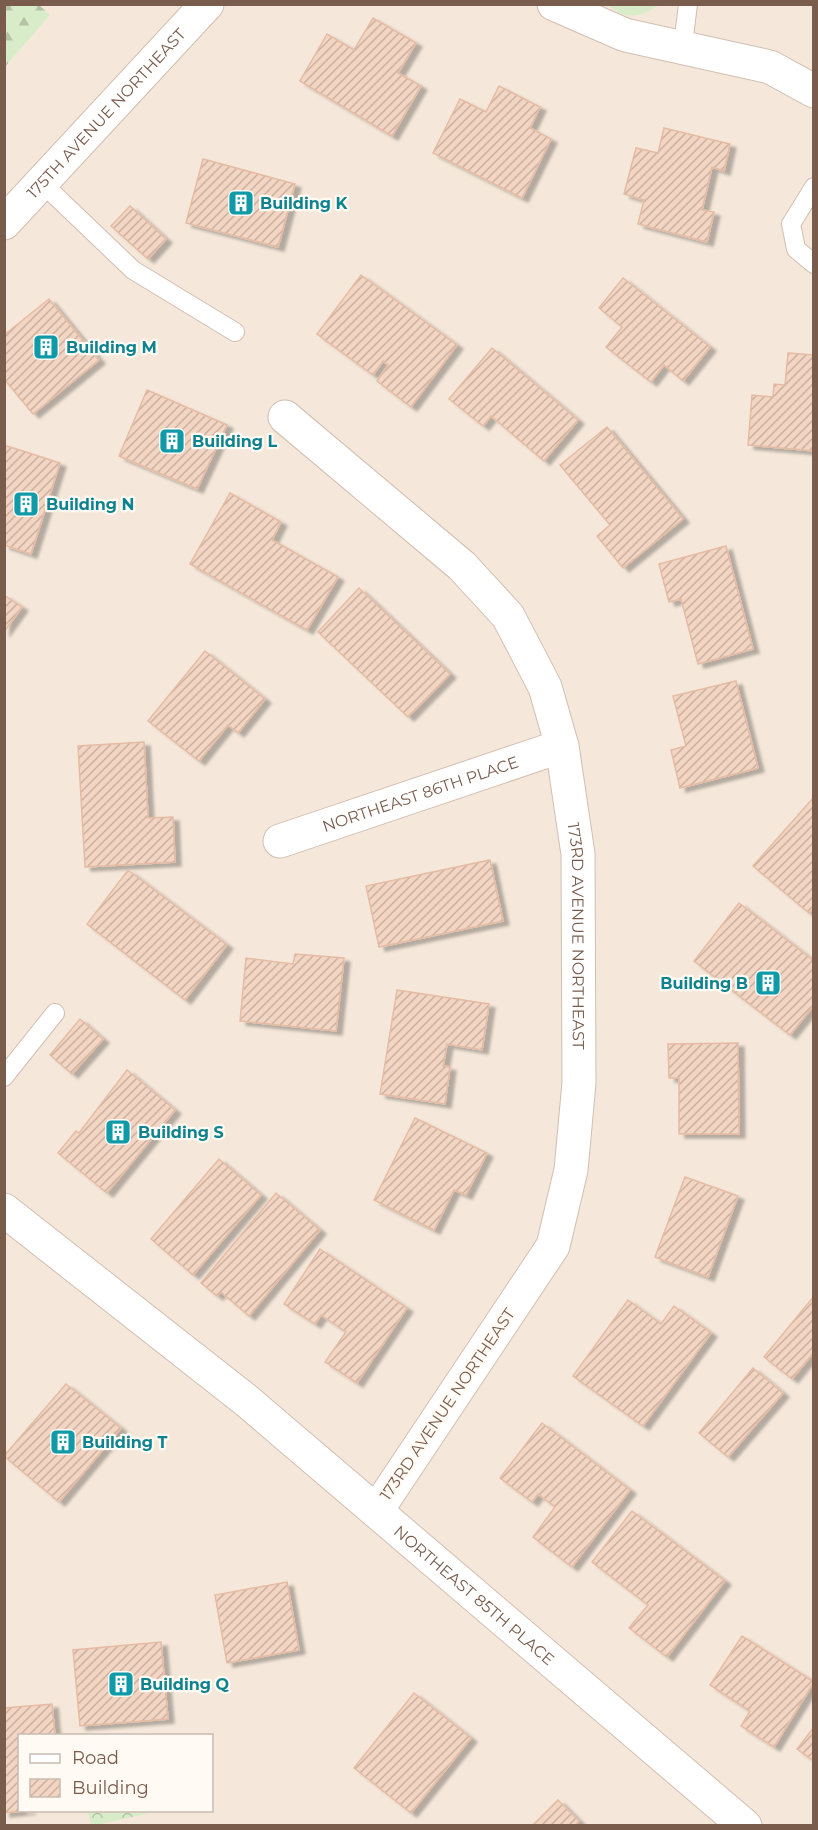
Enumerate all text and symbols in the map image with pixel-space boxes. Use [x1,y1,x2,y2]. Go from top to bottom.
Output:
street label: 175TH AVENUE NORTHEAST [23,24,190,202]
building icon: Building K [226,188,256,218]
place label: Building K [260,194,349,213]
building icon: Building M [31,332,61,362]
place label: Building M [66,338,157,357]
building icon: Building L [157,426,187,456]
place label: Building L [192,432,278,451]
building icon: Building N [11,489,41,519]
place label: Building N [46,495,135,514]
street label: NORTHEAST 86TH PLACE [320,752,521,836]
street label: 173RD AVENUE NORTHEAST [563,821,588,1051]
building icon: Building B [753,968,783,998]
place label: Building B [660,974,748,993]
building icon: Building S [103,1117,133,1147]
place label: Building S [138,1123,224,1142]
street label: 173RD AVENUE NORTHEAST [376,1304,519,1504]
building icon: Building T [48,1427,78,1457]
place label: Building T [82,1433,168,1452]
street label: NORTHEAST 85TH PLACE [390,1522,558,1669]
building icon: Building Q [106,1669,136,1699]
place label: Building Q [140,1675,230,1694]
legend [18,1734,213,1812]
text: Road [72,1747,119,1769]
text: Building [72,1777,149,1799]

